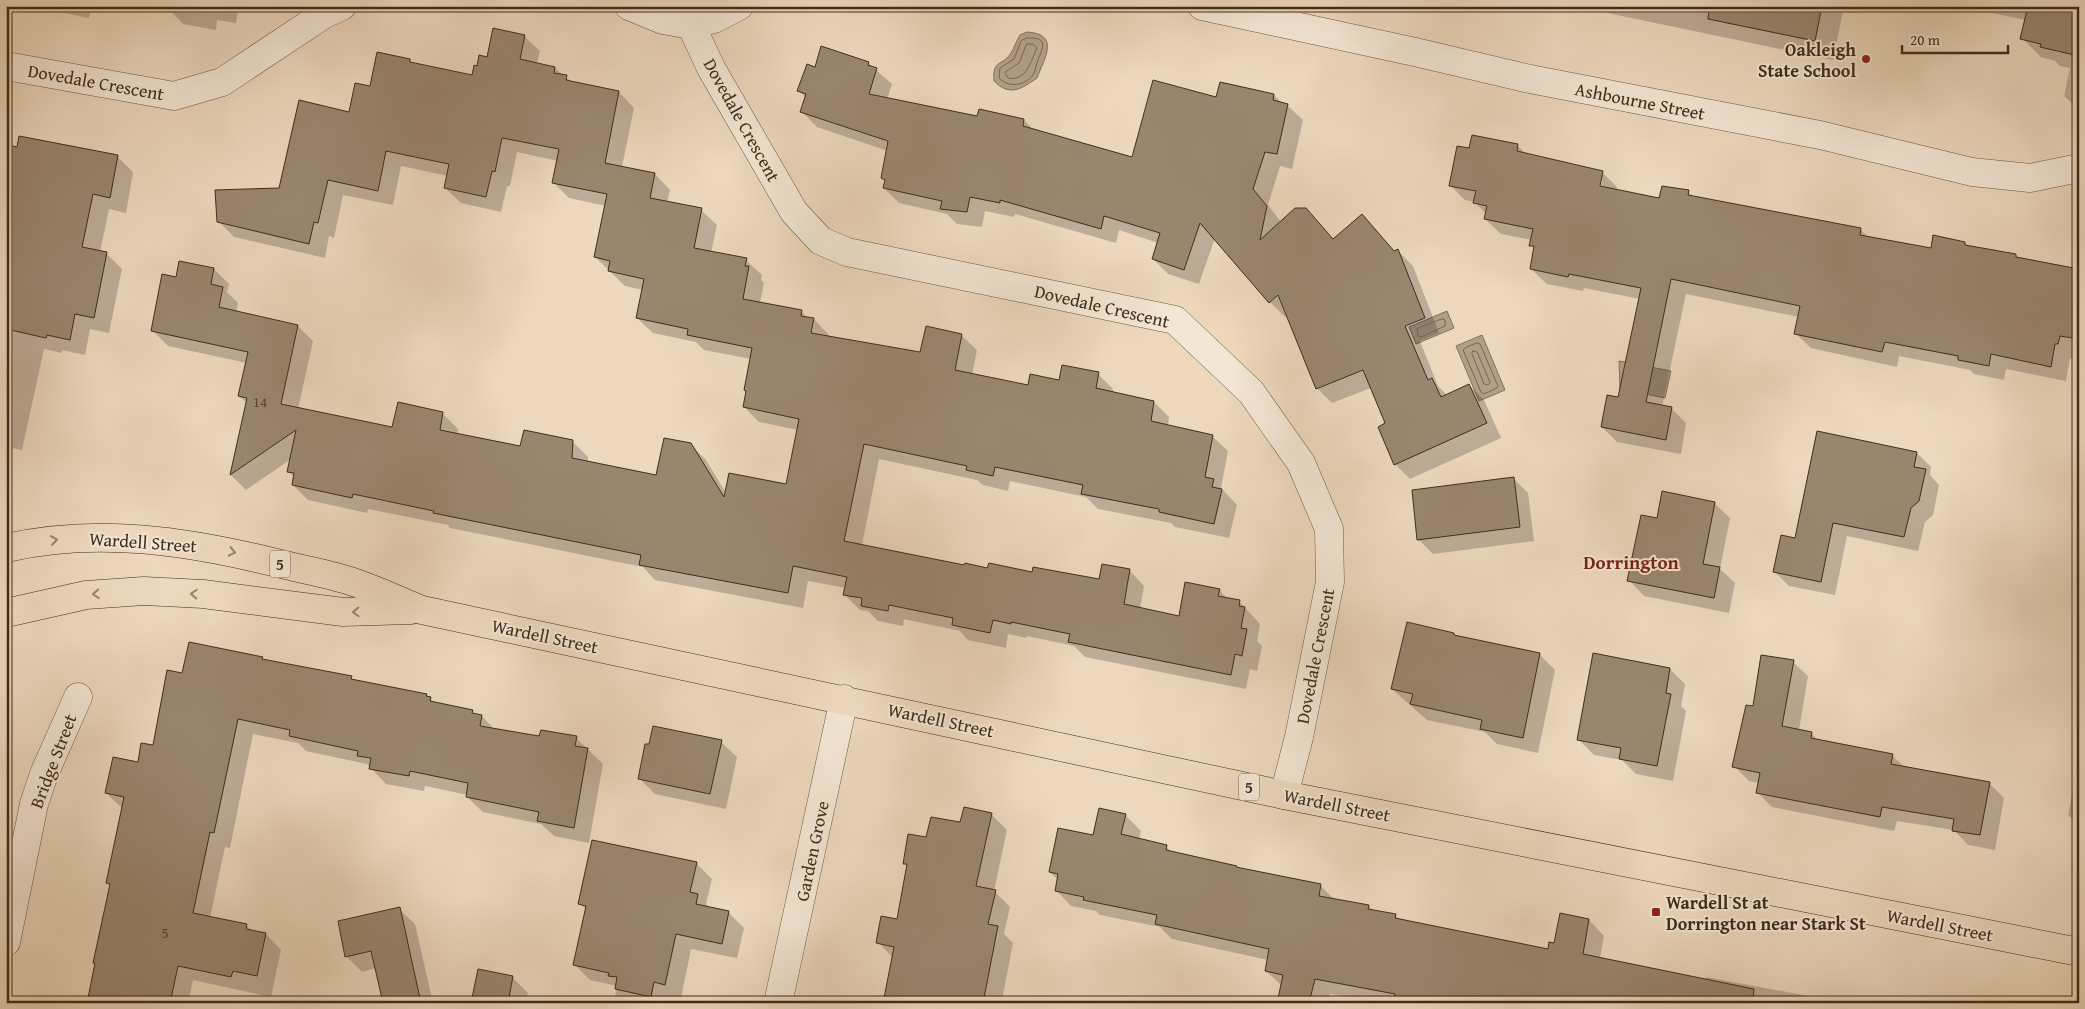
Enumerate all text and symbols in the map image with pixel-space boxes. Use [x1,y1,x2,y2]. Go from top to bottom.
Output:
scale bar [1902,22,2009,54]
text: 20 m [1910,29,1941,50]
place label: Oakleigh State School [1758,36,1856,84]
street label: Dovedale Crescent [697,53,788,187]
marker: Oakleigh State School [1860,53,1872,65]
street label: Dovedale Crescent [26,57,167,107]
street label: Ashbourne Street [1573,75,1708,127]
street label: Dovedale Crescent [1032,277,1173,335]
house number: 14 [253,391,267,412]
street label: Wardell Street [88,525,198,559]
one-way arrow [51,535,59,546]
one-way arrow [228,546,237,557]
district label: Dorrington [1583,548,1680,576]
road number: 5 [270,550,290,578]
street label: Dovedale Crescent [1289,585,1342,726]
one-way arrow [91,588,99,599]
one-way arrow [190,588,198,599]
one-way arrow [351,607,359,617]
street label: Wardell Street [489,612,601,661]
street label: Wardell Street [885,696,997,745]
street label: Bridge Street [23,709,84,812]
road number: 5 [1239,774,1259,800]
street label: Wardell Street [1281,781,1393,829]
street label: Garden Grove [788,798,836,904]
place label: Wardell St at Dorrington near Stark St [1666,889,1866,937]
street label: Wardell Street [1884,901,1996,949]
marker: Wardell St at Dorrington near Stark St [1650,906,1662,918]
house number: 5 [161,922,169,943]

